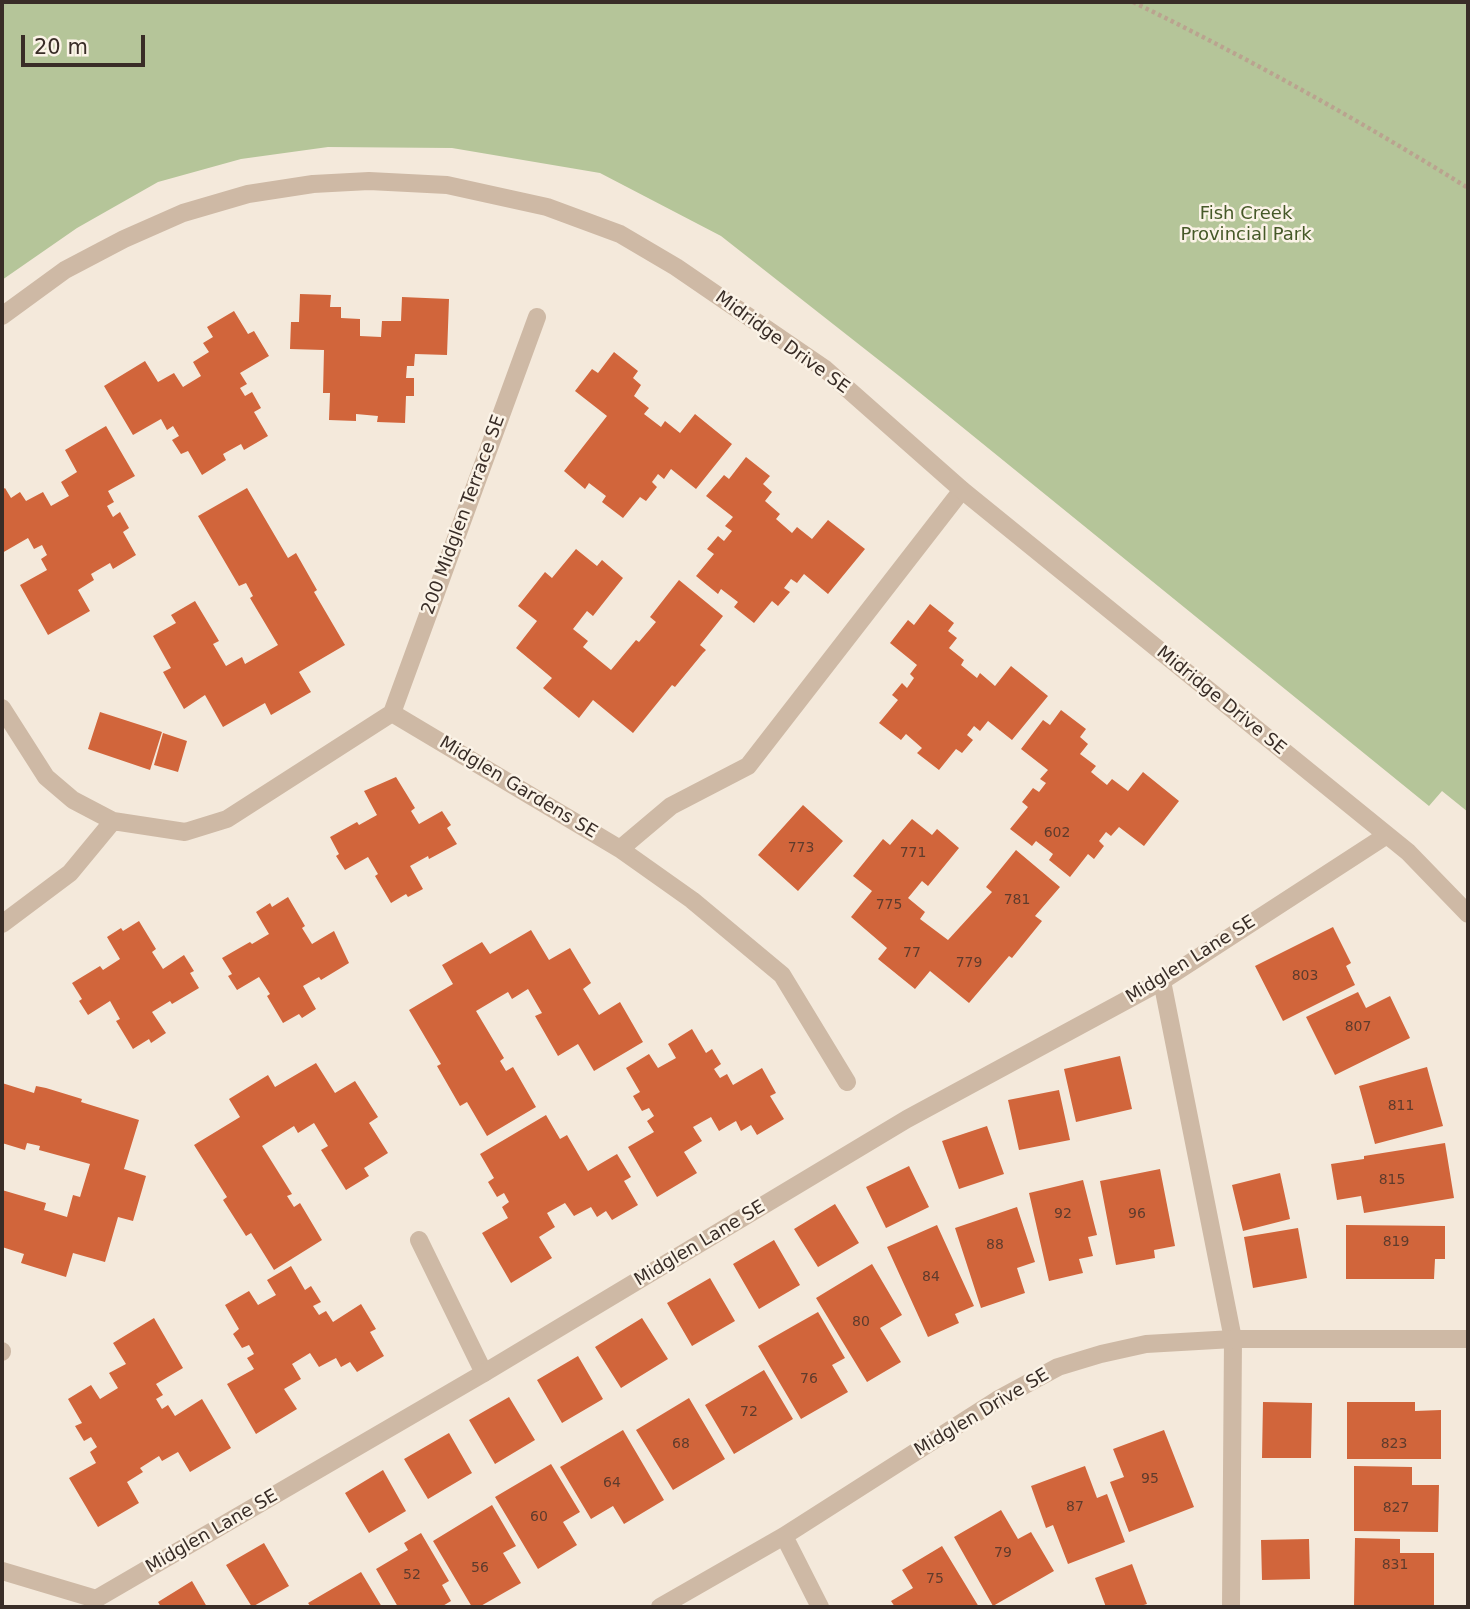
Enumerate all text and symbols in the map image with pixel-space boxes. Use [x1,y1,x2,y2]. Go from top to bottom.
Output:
scale bar [24,21,149,65]
text: 20 m [34,35,88,59]
park label: Fish Creek Provincial Park [1180,203,1312,246]
street label: Midridge Drive SE [711,287,853,399]
street label: 200 Midglen Terrace SE [418,412,510,618]
street label: Midridge Drive SE [1152,642,1290,760]
street label: Midglen Gardens SE [435,732,601,844]
house number: 602 [1044,825,1070,841]
house number: 773 [788,840,814,856]
house number: 771 [900,845,926,861]
house number: 781 [1004,892,1030,908]
house number: 775 [876,897,902,913]
street label: Midglen Lane SE [1122,911,1260,1009]
house number: 77 [903,945,921,961]
house number: 779 [956,955,982,971]
house number: 803 [1292,968,1318,984]
house number: 807 [1345,1019,1371,1035]
house number: 811 [1388,1098,1414,1114]
house number: 815 [1379,1172,1405,1188]
street label: Midglen Lane SE [631,1196,769,1292]
house number: 92 [1054,1206,1072,1222]
house number: 96 [1128,1206,1146,1222]
house number: 819 [1383,1234,1409,1250]
house number: 88 [986,1237,1004,1253]
house number: 84 [922,1269,940,1285]
house number: 80 [852,1314,870,1330]
street label: Midglen Drive SE [911,1364,1053,1462]
house number: 76 [800,1371,818,1387]
house number: 72 [740,1404,758,1420]
house number: 68 [672,1436,690,1452]
house number: 823 [1381,1436,1407,1452]
house number: 95 [1141,1471,1159,1487]
house number: 64 [603,1475,621,1491]
street label: Midglen Lane SE [142,1485,282,1579]
house number: 87 [1066,1499,1084,1515]
house number: 827 [1383,1500,1409,1516]
house number: 60 [530,1509,548,1525]
house number: 79 [994,1545,1012,1561]
house number: 831 [1382,1557,1408,1573]
house number: 56 [471,1560,489,1576]
house number: 52 [403,1567,421,1583]
house number: 75 [926,1571,944,1587]

